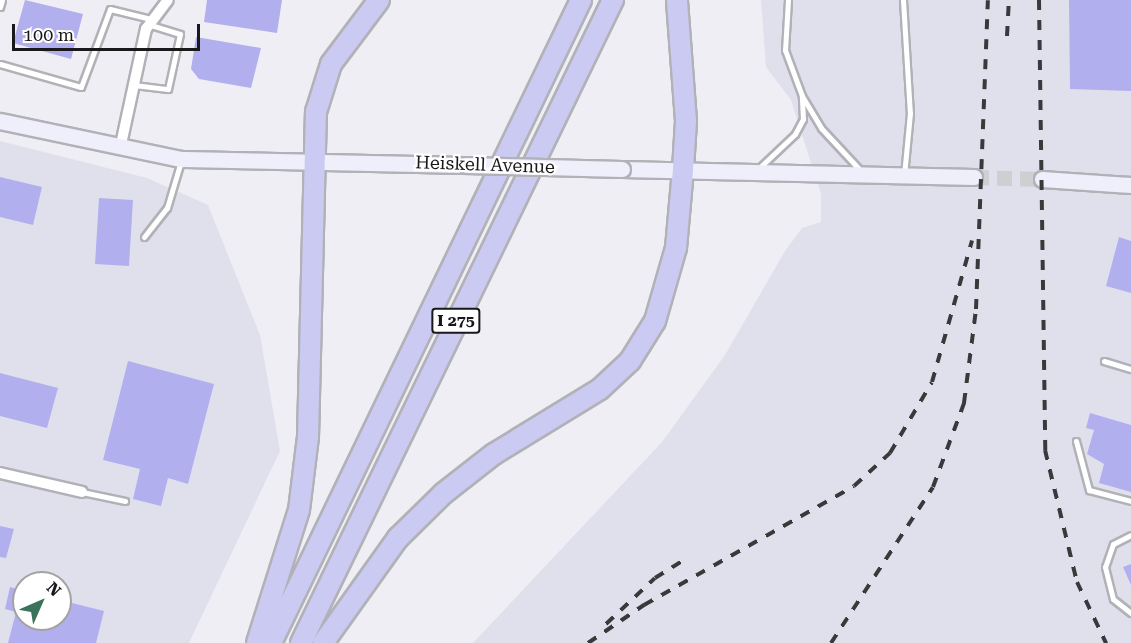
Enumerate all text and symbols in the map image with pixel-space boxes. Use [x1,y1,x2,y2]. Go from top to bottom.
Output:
scale bar [15,12,202,50]
text: 100 m [23,24,74,45]
street label: Heiskell Avenue [415,152,555,178]
road number: I 275 [430,308,482,334]
north arrow [12,571,72,631]
text: N [43,578,65,600]

